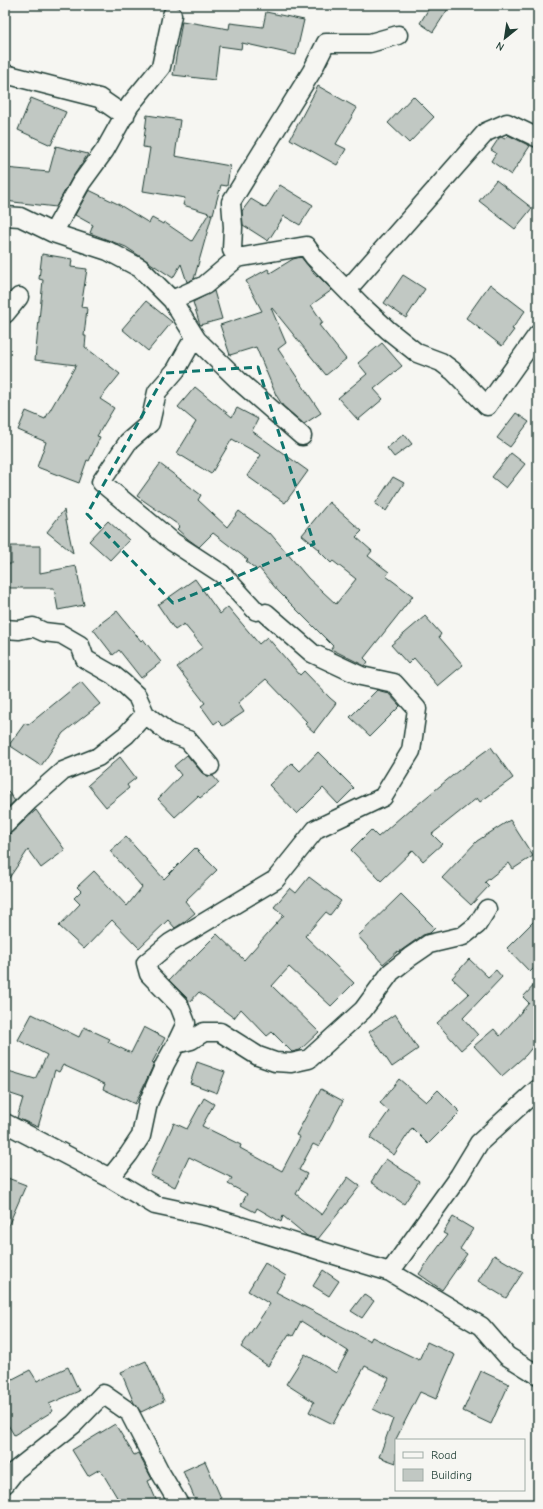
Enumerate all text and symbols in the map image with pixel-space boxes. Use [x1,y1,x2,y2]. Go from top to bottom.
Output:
north arrow [485,18,525,58]
text: N [494,39,507,54]
legend [395,1439,525,1491]
text: Road [431,1448,457,1462]
text: Building [431,1468,472,1482]

